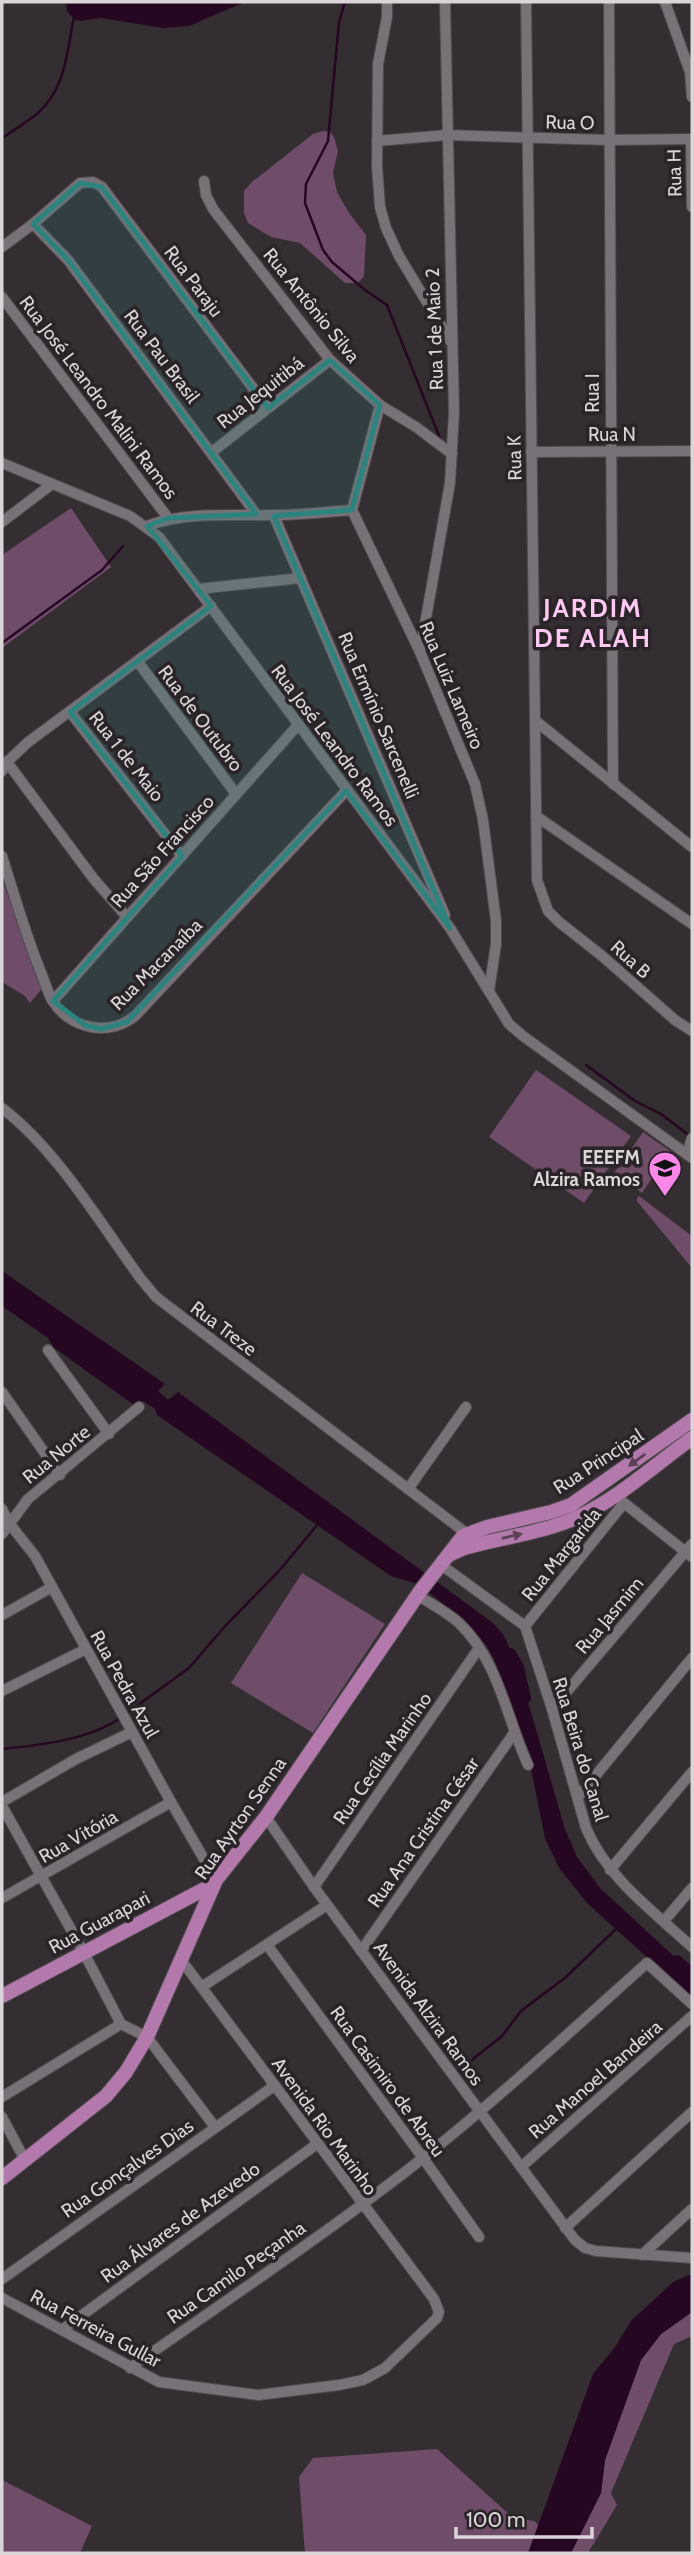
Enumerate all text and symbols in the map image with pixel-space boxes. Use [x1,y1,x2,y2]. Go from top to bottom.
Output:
street label: Rua O [545,111,595,134]
street label: Rua H [663,149,686,197]
street label: Rua Paraju [159,241,228,321]
street label: Rua Antônio Silva [258,243,365,367]
street label: Rua 1 de Maio 2 [421,267,448,391]
street label: Rua José Leandro Malini Ramos [15,291,183,504]
street label: Rua Pau Brasil [119,305,205,408]
street label: Rua Jequitibá [212,351,308,433]
street label: Rua I [581,373,604,413]
street label: Rua N [588,423,636,446]
street label: Rua K [503,435,526,481]
district label: JARDIM DE ALAH [534,592,652,654]
street label: Rua Luiz Lameiro [414,618,489,752]
street label: Rua Ermínio Sarcenelli [333,629,424,802]
street label: Rua José Leandro Ramos [266,660,403,831]
street label: Rua de Outubro [153,661,248,776]
street label: Rua 1 de Maio [84,706,169,806]
street label: Rua São Francisco [106,790,219,912]
street label: Rua Macanaíba [106,914,207,1015]
street label: Rua B [606,935,655,983]
place label: EEEFM Alzira Ramos [533,1146,640,1191]
school or university icon: EEEFM Alzira Ramos [646,1149,684,1198]
street label: Rua Treze [186,1296,262,1361]
street label: Rua Norte [18,1420,95,1489]
street label: Rua Principal [549,1424,648,1499]
one-way arrow [628,1453,646,1467]
street label: Rua Margarida [517,1503,606,1606]
one-way arrow [501,1530,523,1541]
street label: Rua Jasmim [570,1572,648,1659]
street label: Rua Pedra Azul [85,1626,164,1743]
street label: Rua Beira do Canal [548,1674,613,1824]
street label: Rua Cecília Marinho [328,1688,437,1829]
street label: Rua Ayrton Senna [190,1753,291,1884]
street label: Rua Ana Cristina César [363,1753,484,1912]
street label: Rua Vitória [35,1805,122,1868]
street label: Rua Guarapari [45,1886,154,1959]
street label: Avenida Alzira Ramos [369,1937,489,2090]
street label: Rua Casimiro de Abreu [325,2001,450,2161]
street label: Rua Manoel Bandeira [524,2015,667,2143]
street label: Avenida Rio Marinho [267,2053,382,2200]
street label: Rua Gonçalves Dias [57,2114,198,2223]
street label: Rua Álvares de Azevedo [96,2156,264,2288]
street label: Rua Camilo Peçanha [163,2216,310,2329]
street label: Rua Ferreira Gullar [26,2284,165,2373]
scale bar [456,2496,592,2540]
text: 100 m [466,2507,525,2532]

